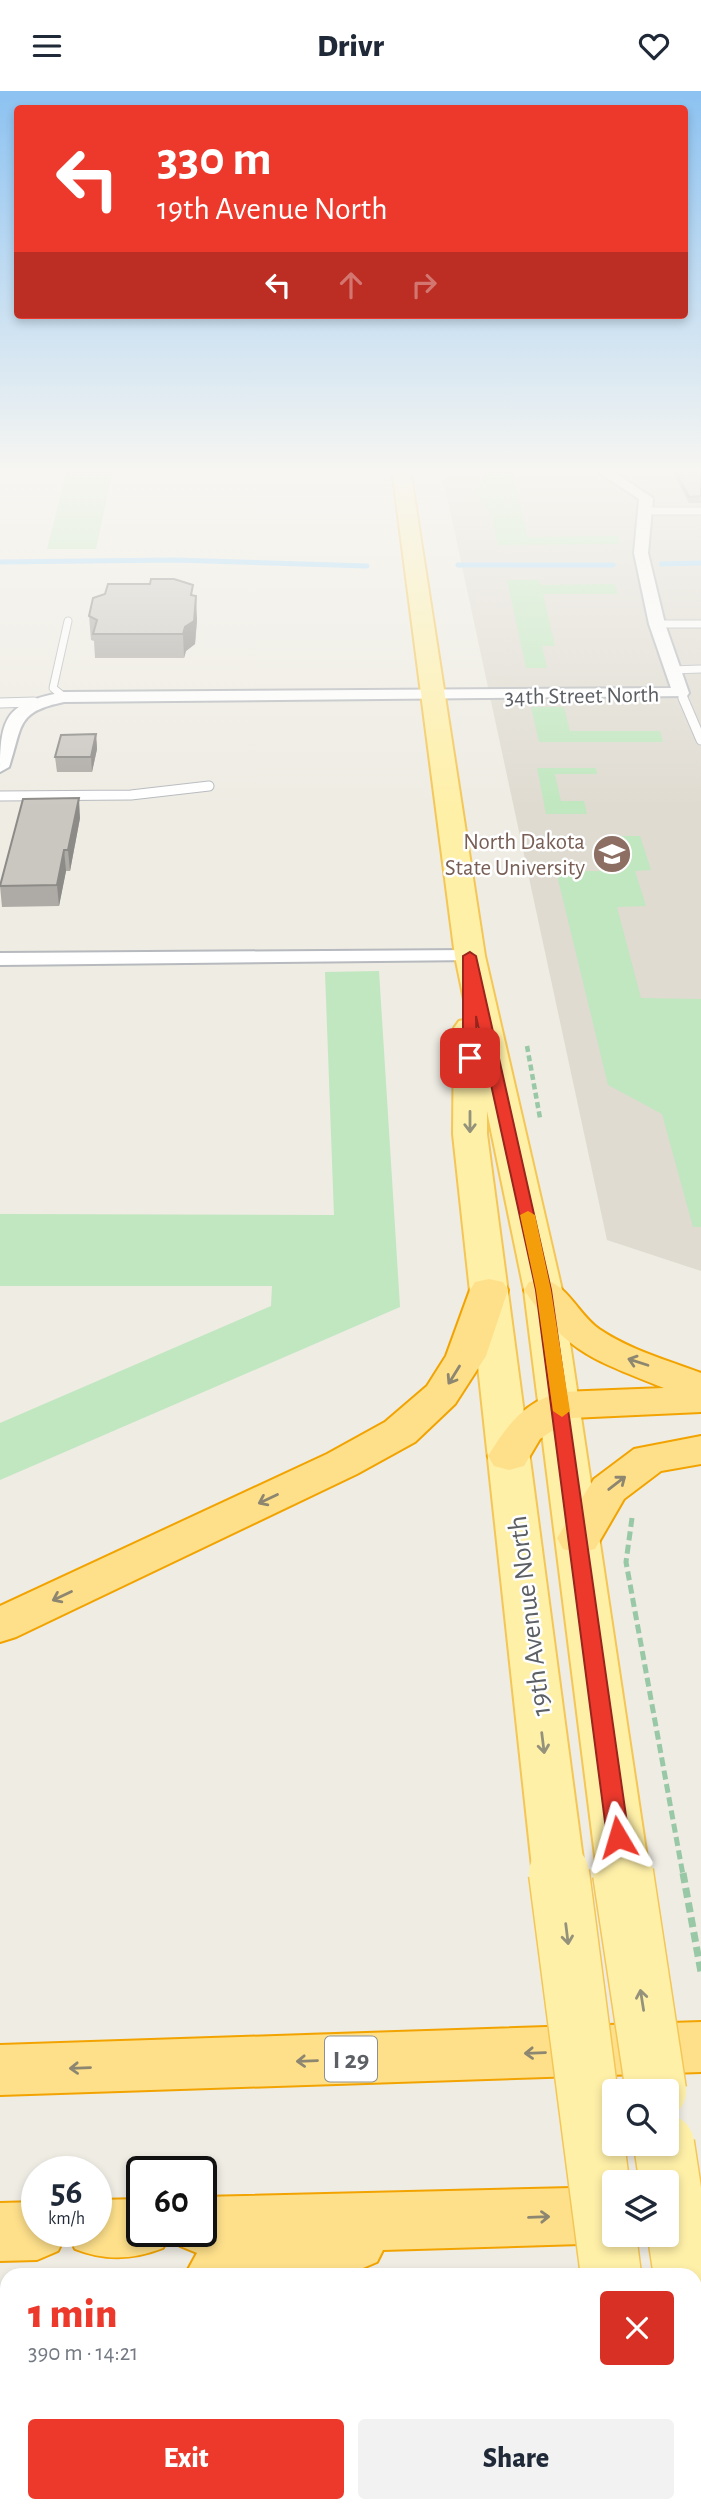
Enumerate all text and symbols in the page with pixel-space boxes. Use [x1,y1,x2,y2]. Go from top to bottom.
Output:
icon: menu [28,27,66,65]
icon: heart [635,27,673,65]
text: Drivr [317,30,384,62]
icon: left [42,133,133,224]
text: 330 m [157,135,272,184]
text: 19th Avenue North [157,193,388,225]
icon: left [259,266,297,304]
icon: ahead [332,266,370,304]
icon: right [405,266,443,304]
street label: 34th Street North [505,684,660,709]
place label: North Dakota State University [445,831,585,880]
school or university icon: North Dakota State University [591,833,633,875]
pin [440,1028,500,1088]
icon: arrive [451,1039,489,1077]
one-way arrow [463,1110,477,1133]
one-way arrow [627,1355,649,1367]
one-way arrow [446,1365,461,1384]
one-way arrow [608,1476,626,1491]
one-way arrow [258,1493,279,1506]
street label: 19th Avenue North [504,1514,556,1718]
one-way arrow [52,1590,73,1603]
one-way arrow [537,1731,550,1754]
position arrow [581,1800,655,1874]
one-way arrow [560,1922,573,1945]
one-way arrow [635,1989,648,2011]
road number: I 29 [325,2037,377,2082]
one-way arrow [524,2047,547,2060]
one-way arrow [296,2054,319,2067]
one-way arrow [69,2061,92,2074]
map controls [602,2079,679,2247]
button: search [602,2079,679,2156]
speed limit sign: 60 [126,2156,217,2247]
button: layers [602,2170,679,2247]
text: 56 [50,2175,83,2210]
text: km/h [48,2210,85,2228]
one-way arrow [527,2210,550,2224]
button: close [600,2291,674,2365]
text: 1 min [28,2293,117,2335]
text: 390 m · 14:21 [28,2342,138,2365]
button: Exit [28,2419,344,2499]
button: Share [358,2419,674,2499]

